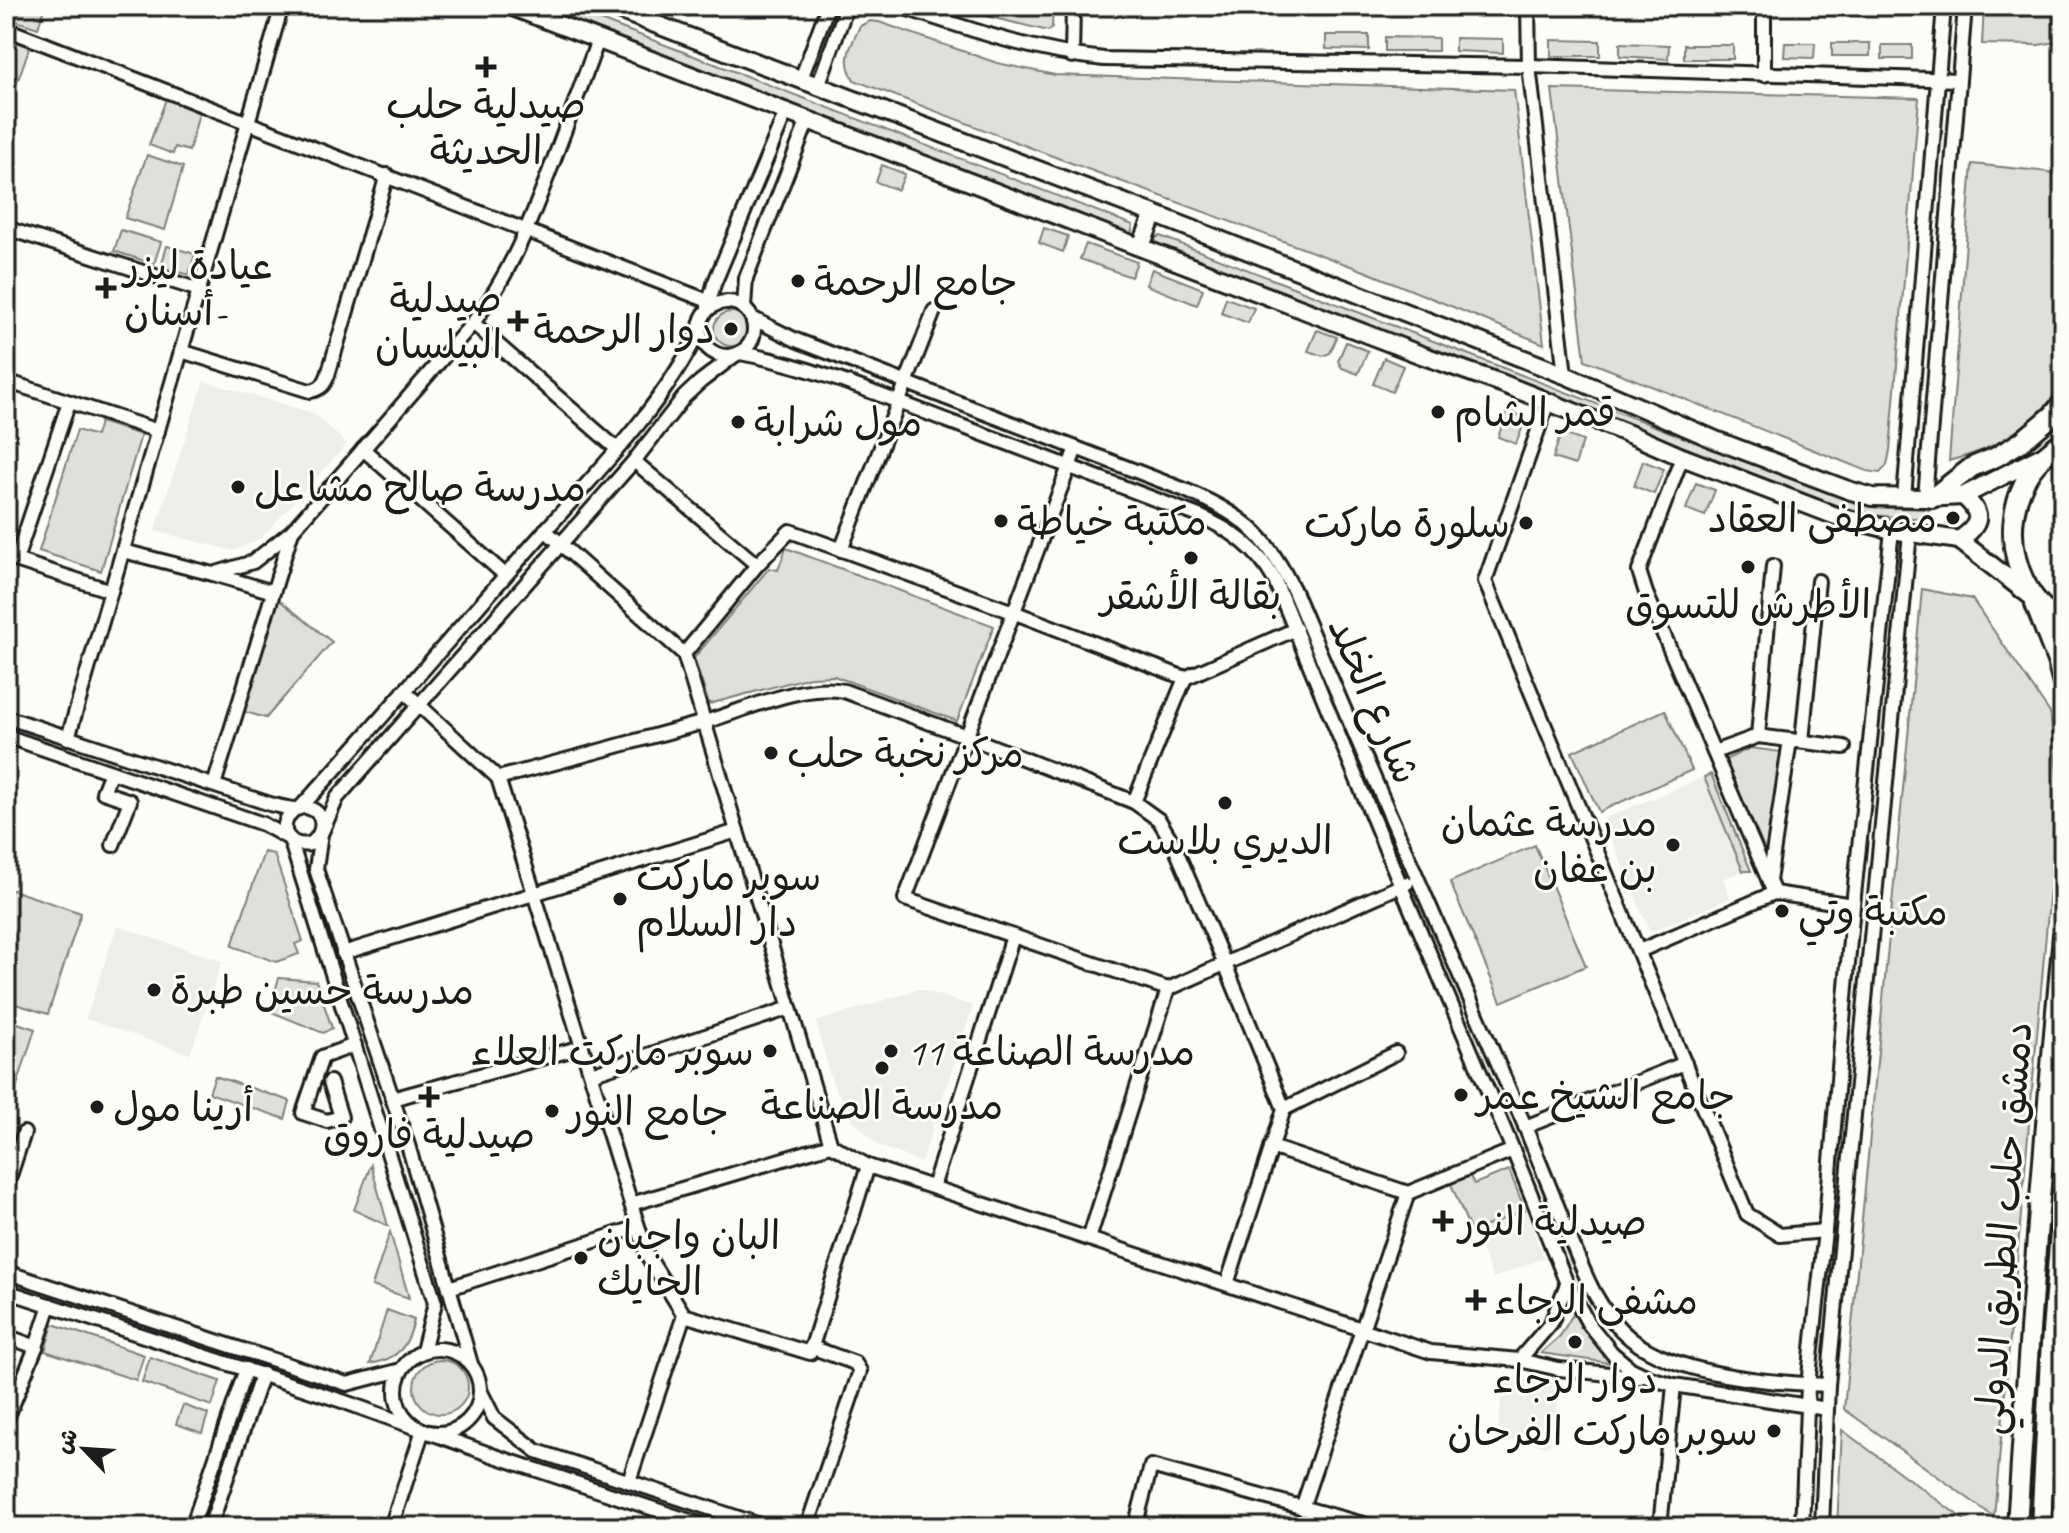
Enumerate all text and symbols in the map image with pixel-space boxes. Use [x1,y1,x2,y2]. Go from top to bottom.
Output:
marker: صيدلية حلب الحديثة [477,58,495,76]
place label: صيدلية حلب الحديثة [386,80,586,176]
place label: عيادة ليزر أسنان- [121,241,273,337]
place label: جامع الرحمة [814,257,1018,310]
marker: جامع الرحمة [789,272,807,290]
place label: صيدلية البيلسان [375,274,502,370]
marker: عيادة ليزر أسنان- [95,277,117,299]
place label: دوار الرحمة [534,305,715,355]
marker: صيدلية البيلسان [509,312,527,330]
marker: دوار الرحمة [722,320,740,338]
place label: قمر الشام [1454,388,1616,443]
place label: مول شرابة [754,398,922,448]
marker: قمر الشام [1429,403,1447,421]
marker: مول شرابة [729,413,747,431]
place label: مدرسة صالح مشاعل [254,463,586,515]
marker: مدرسة صالح مشاعل [229,478,247,496]
place label: مصطفى العقاد [1708,494,1937,544]
place label: مكتبة خياطة [1017,497,1207,547]
place label: سلورة ماركت [1304,499,1510,550]
marker: مصطفى العقاد [1944,509,1962,527]
marker: مكتبة خياطة [992,512,1010,530]
marker: سلورة ماركت [1517,514,1535,532]
marker: بقالة الأشقر [1182,549,1200,567]
marker: الأطرش للتسوق [1739,558,1757,576]
place label: بقالة الأشقر [1098,569,1281,621]
place label: الأطرش للتسوق [1625,578,1871,631]
street label: شارع الخلد [1315,609,1432,792]
place label: مركز نخبة حلب [787,729,1024,779]
marker: مركز نخبة حلب [762,744,780,762]
marker: الديري بلاست [1216,794,1234,812]
place label: مدرسة عثمان بن عفان [1441,798,1657,894]
place label: الديري بلاست [1117,816,1333,869]
marker: مدرسة عثمان بن عفان [1664,836,1682,854]
place label: سوبر ماركت دار السلام [636,852,821,953]
place label: مكتبة وتي [1798,887,1948,946]
marker: سوبر ماركت دار السلام [611,890,629,908]
marker: مكتبة وتي [1773,902,1791,920]
place label: مدرسة حسين طبرة [170,966,474,1016]
marker: مدرسة حسين طبرة [145,981,163,999]
street label: دمشق حلب الطريق الدولي [1965,1020,2052,1437]
place label: سوبر ماركت العلاء [471,1027,754,1077]
place label: مدرسة الصناعة 11 [907,1027,1195,1077]
marker: سوبر ماركت العلاء [761,1042,779,1060]
marker: مدرسة الصناعة 11 [882,1042,900,1060]
marker: مدرسة الصناعة [873,1059,891,1077]
place label: جامع الشيخ عمر [1474,1071,1735,1124]
place label: مدرسة الصناعة [761,1081,1003,1131]
place label: أرينا مول [113,1083,253,1133]
marker: جامع الشيخ عمر [1452,1086,1470,1104]
place label: جامع النور [565,1087,729,1140]
marker: صيدلية فاروق [420,1088,438,1106]
marker: أرينا مول [88,1098,106,1116]
marker: جامع النور [543,1102,561,1120]
place label: صيدلية فاروق [323,1110,535,1160]
place label: صيدلية النور [1456,1197,1647,1248]
place label: البان واجبان الحايك [597,1211,780,1307]
marker: صيدلية النور [1434,1212,1452,1230]
marker: البان واجبان الحايك [572,1249,590,1267]
place label: مشفى الرجاء [1494,1276,1698,1326]
marker: مشفى الرجاء [1465,1289,1487,1311]
marker: دوار الرجاء [1566,1333,1584,1351]
place label: دوار الرجاء [1492,1355,1658,1405]
place label: سوبر ماركت الفرحان [1447,1407,1758,1457]
north arrow [44,1409,124,1489]
marker: سوبر ماركت الفرحان [1765,1422,1783,1440]
text: ش [49,1424,85,1458]

